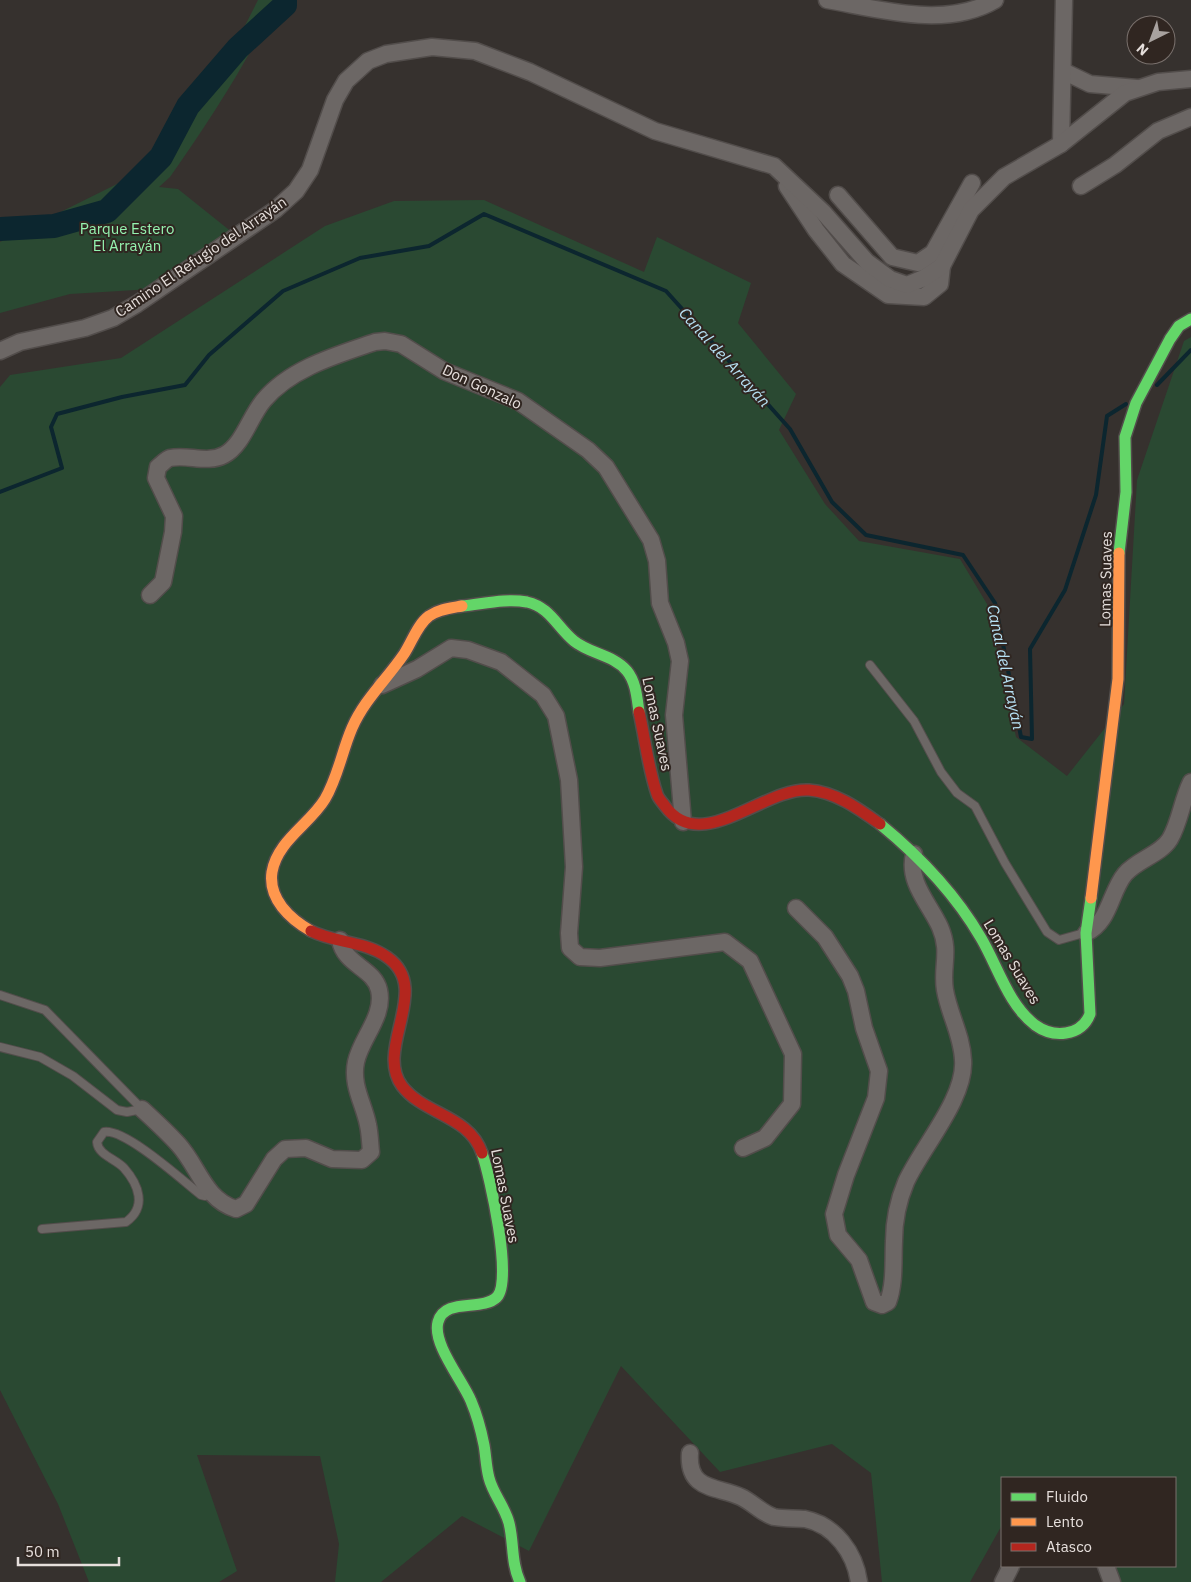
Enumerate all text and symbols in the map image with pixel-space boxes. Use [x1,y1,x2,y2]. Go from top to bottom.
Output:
north arrow [1126,15,1176,65]
text: N [1133,40,1152,60]
street label: Camino El Refugio del Arrayán [111,192,290,321]
park label: Parque Estero El Arrayán [80,219,174,255]
water label: Canal del Arrayán [675,303,775,411]
street label: Don Gonzalo [440,360,525,413]
street label: Lomas Suaves [1095,531,1116,627]
water label: Canal del Arrayán [983,603,1029,731]
street label: Lomas Suaves [638,675,677,773]
street label: Lomas Suaves [980,916,1045,1008]
street label: Lomas Suaves [487,1147,524,1245]
legend [1001,1477,1176,1567]
text: Fluido [1046,1487,1088,1506]
text: Lento [1046,1512,1084,1531]
scale bar [18,1534,119,1566]
text: Atasco [1046,1537,1092,1556]
text: 50 m [25,1542,60,1561]

